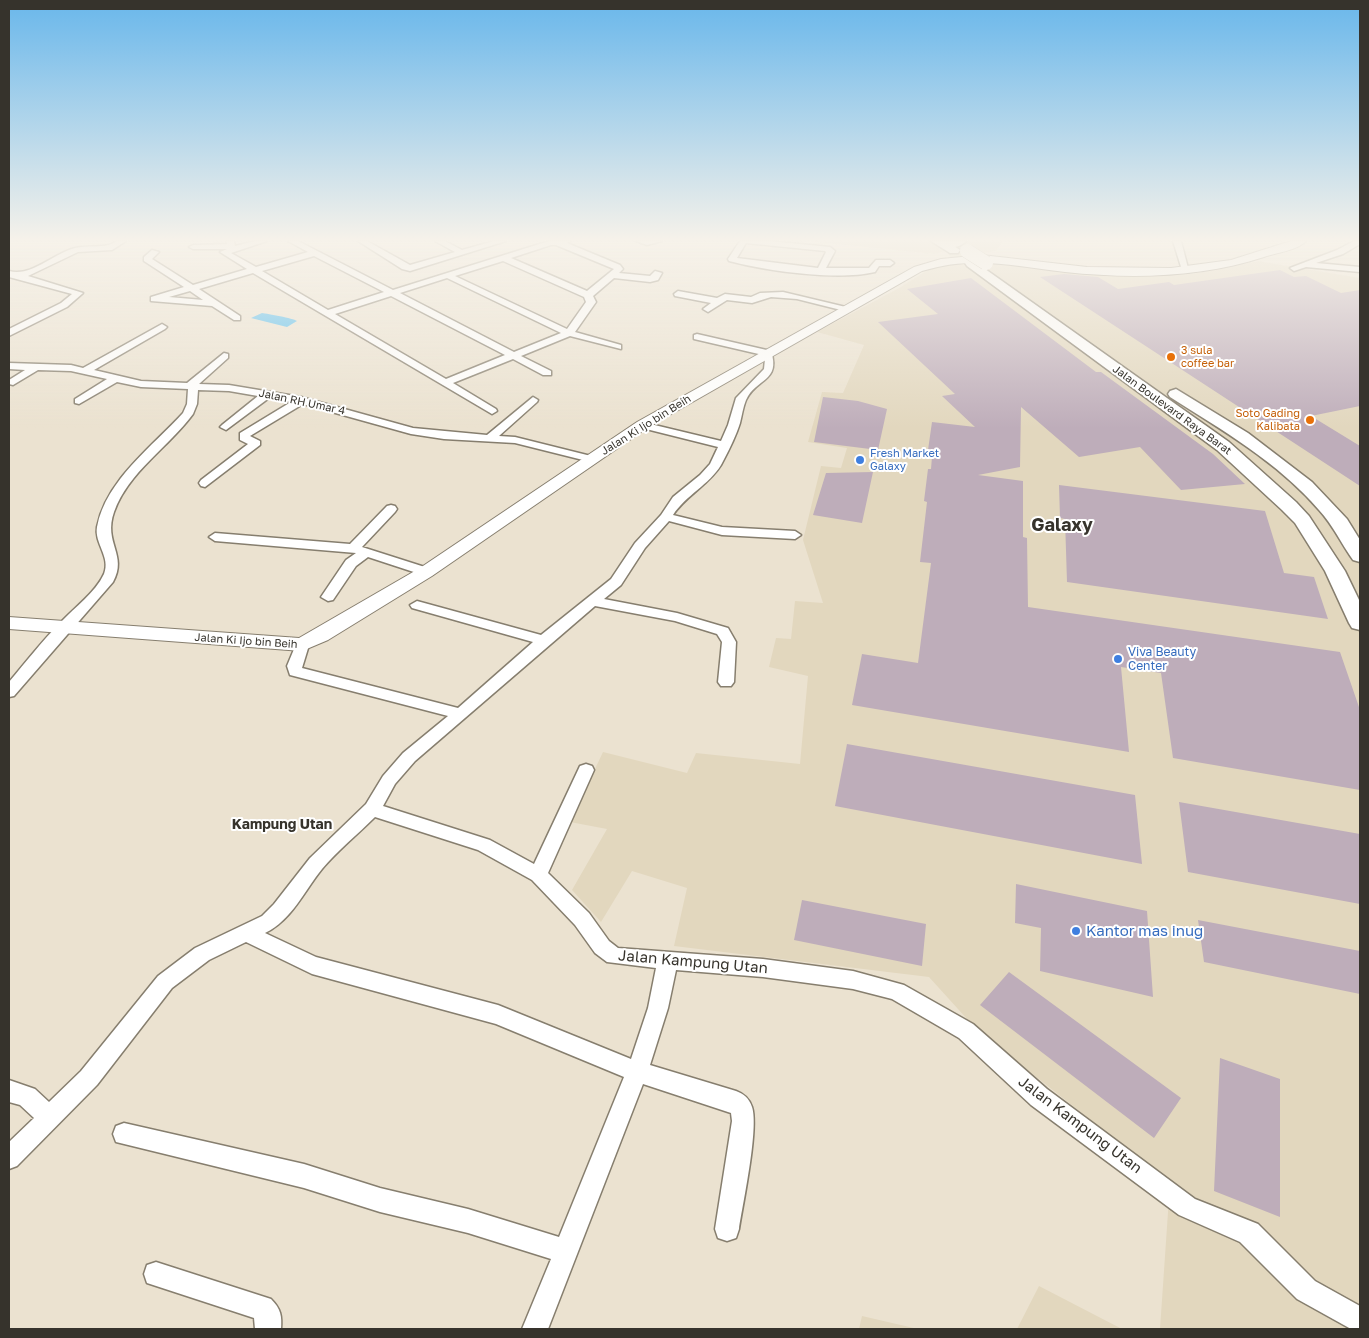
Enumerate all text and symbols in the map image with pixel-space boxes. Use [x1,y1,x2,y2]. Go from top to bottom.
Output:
place label: 3 sula coffee bar [1181,344,1234,370]
marker: 3 sula coffee bar [1165,351,1177,363]
street label: Jalan Boulevard Raya Barat [1110,362,1234,458]
street label: Jalan RH Umar 4 [258,386,346,418]
street label: Jalan Ki Ijo bin Beih [599,392,693,458]
place label: Soto Gading Kalibata [1235,407,1300,433]
marker: Soto Gading Kalibata [1304,414,1316,426]
place label: Fresh Market Galaxy [870,447,939,473]
marker: Fresh Market Galaxy [854,454,866,466]
district label: Galaxy [1031,514,1093,536]
street label: Jalan Ki Ijo bin Beih [194,631,298,651]
place label: Viva Beauty Center [1128,645,1196,673]
marker: Viva Beauty Center [1112,653,1124,665]
district label: Kampung Utan [232,817,332,833]
place label: Kantor mas inug [1086,922,1203,940]
marker: Kantor mas inug [1070,925,1082,937]
street label: Jalan Kampung Utan [617,946,769,978]
street label: Jalan Kampung Utan [1015,1073,1145,1177]

